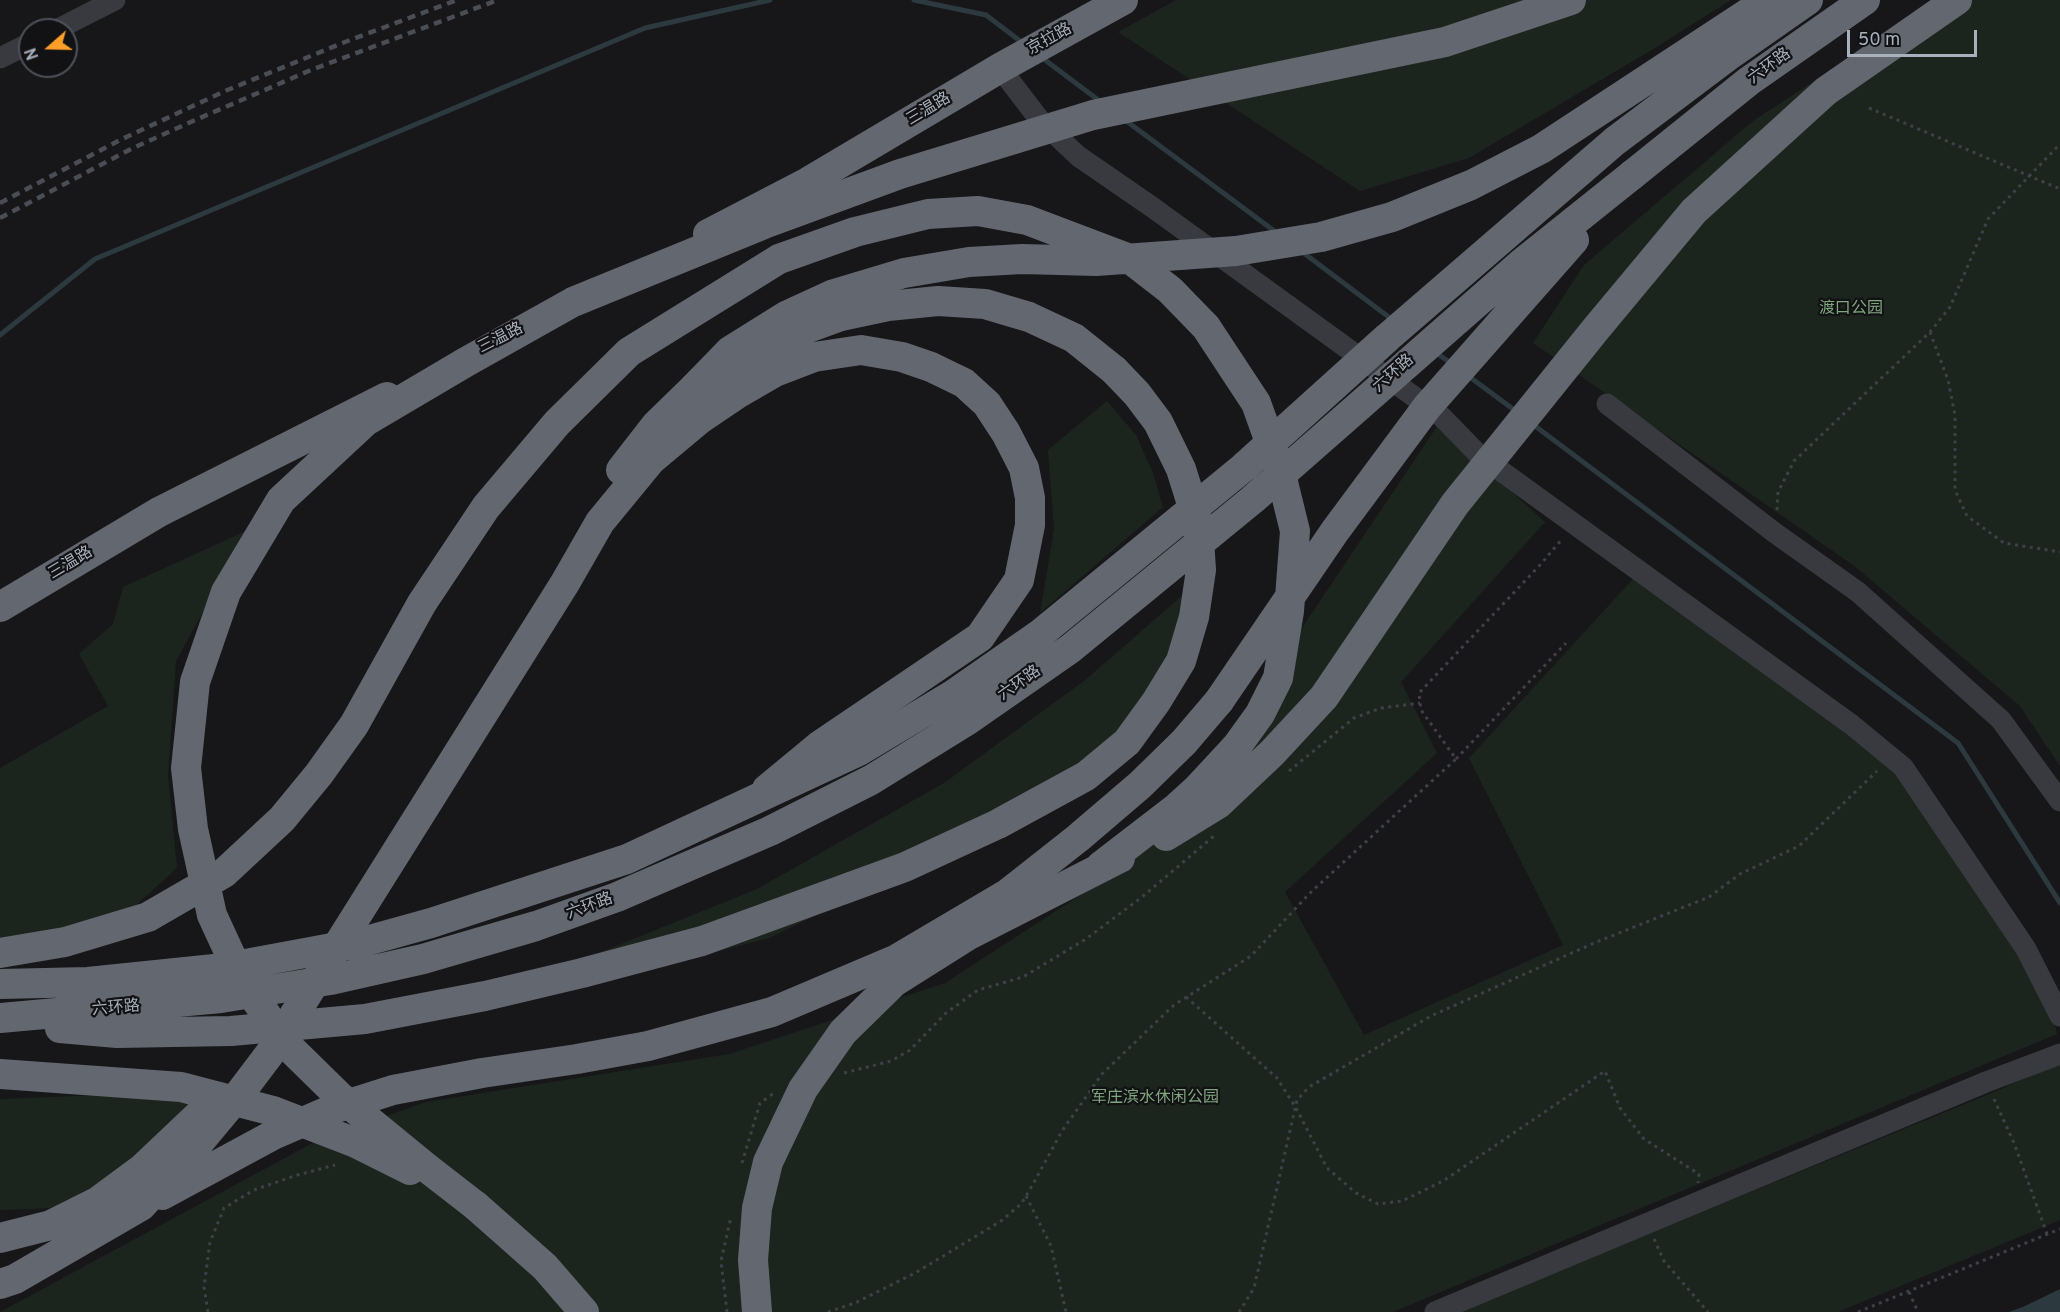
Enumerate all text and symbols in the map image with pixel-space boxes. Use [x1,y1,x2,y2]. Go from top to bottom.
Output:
north arrow [18,18,78,78]
scale bar [1850,18,1980,56]
street label: 京拉路 [1024,20,1076,60]
text: 50 m [1858,29,1900,52]
text: N [22,45,44,62]
street label: 六环路 [1745,45,1795,89]
street label: 三温路 [903,89,955,131]
park label: 渡口公园 [1819,300,1883,320]
street label: 三温路 [475,320,527,358]
street label: 六环路 [1370,351,1418,397]
street label: 三温路 [45,543,97,585]
street label: 六环路 [995,662,1045,706]
street label: 六环路 [564,890,616,924]
street label: 六环路 [91,997,141,1021]
park label: 军庄滨水休闲公园 [1091,1089,1219,1109]

